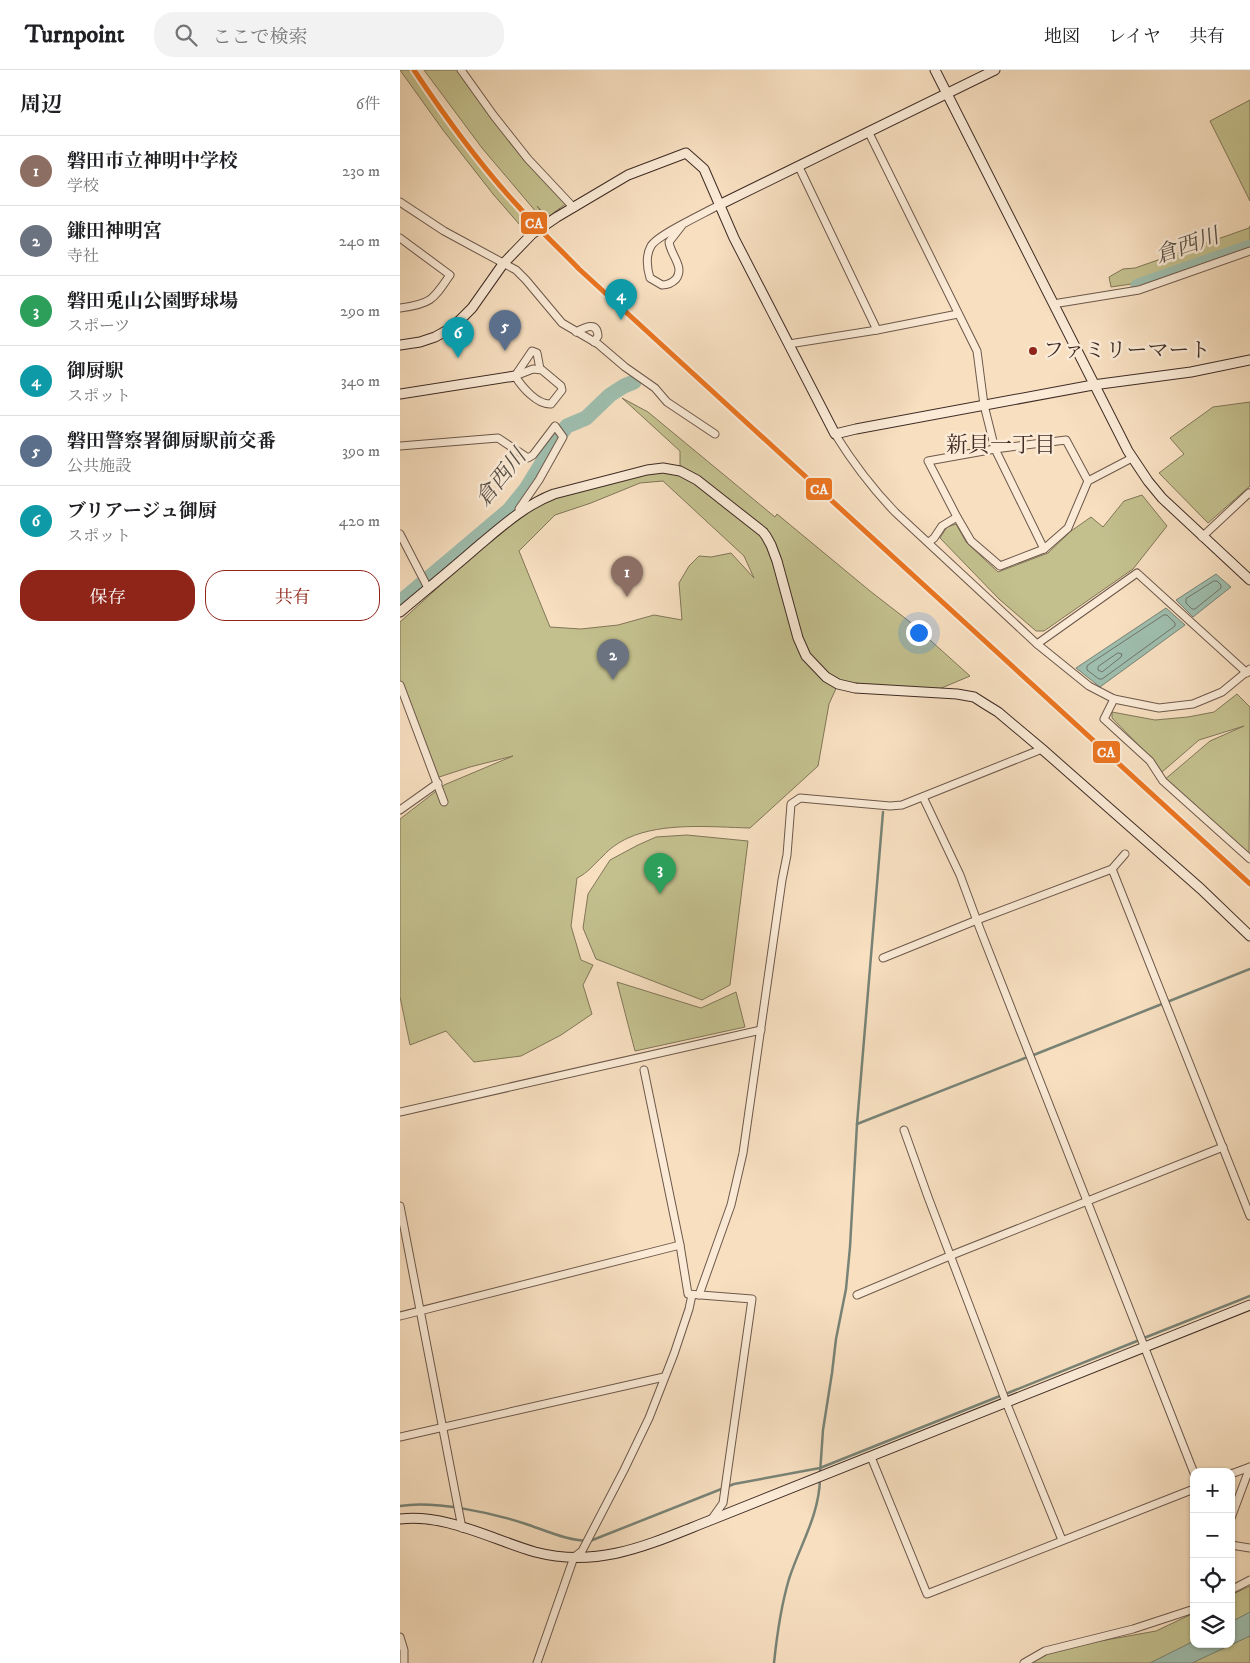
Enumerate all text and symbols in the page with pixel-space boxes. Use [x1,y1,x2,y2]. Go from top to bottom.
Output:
search box [154,12,504,57]
text: Turnpoint [25,20,124,50]
icon: search [172,21,200,49]
text: ここで検索 [212,26,307,49]
text: 地図 [1044,26,1080,48]
text: レイヤ [1108,26,1161,48]
text: 共有 [1189,26,1225,48]
text: 周辺 [20,92,62,118]
text: 6件 [356,94,380,114]
text: 磐田市立神明中学校 [67,150,238,173]
text: 1 [33,161,39,181]
text: 230 m [342,161,380,181]
text: 学校 [67,176,99,196]
line badge: CA [520,211,548,235]
text: CA [525,215,544,233]
text: 鎌田神明宮 [67,220,162,243]
water label: 倉西川 [1151,222,1224,270]
text: 2 [32,231,40,251]
text: 240 m [339,231,380,251]
text: 寺社 [67,246,99,266]
pin: 4 [605,279,637,320]
text: 磐田兎山公園野球場 [67,290,238,313]
text: 3 [33,301,39,321]
text: 290 m [340,301,380,321]
pin: 5 [489,310,521,351]
text: スポーツ [67,316,130,336]
pin: 6 [442,317,474,358]
place label: ファミリーマート [1043,338,1211,364]
marker: ファミリーマート [1027,345,1039,357]
text: 御厨駅 [67,360,124,383]
text: 4 [31,371,41,391]
text: 340 m [341,371,380,391]
text: スポット [67,386,131,406]
text: 磐田警察署御厨駅前交番 [67,430,276,453]
district label: 新貝一丁目 [946,432,1056,459]
text: 5 [32,441,40,461]
text: 390 m [342,441,380,461]
water label: 倉西川 [470,442,534,512]
text: 公共施設 [67,456,131,476]
line badge: CA [805,477,833,501]
text: CA [810,481,829,499]
text: ブリアージュ御厨 [67,500,217,523]
text: 6 [32,511,40,531]
text: 420 m [339,511,380,531]
text: スポット [67,526,131,546]
pin: 1 [611,556,643,597]
button: 保存 [20,570,195,621]
button: 共有 [205,570,380,621]
your location [906,620,932,646]
pin: 2 [597,639,629,680]
line badge: CA [1092,740,1121,764]
text: CA [1097,744,1116,762]
pin: 3 [644,853,676,894]
map controls [1190,1468,1235,1648]
button: + [1190,1468,1235,1513]
button: − [1190,1513,1235,1558]
button: locate [1190,1558,1235,1603]
button: layers [1190,1603,1235,1648]

